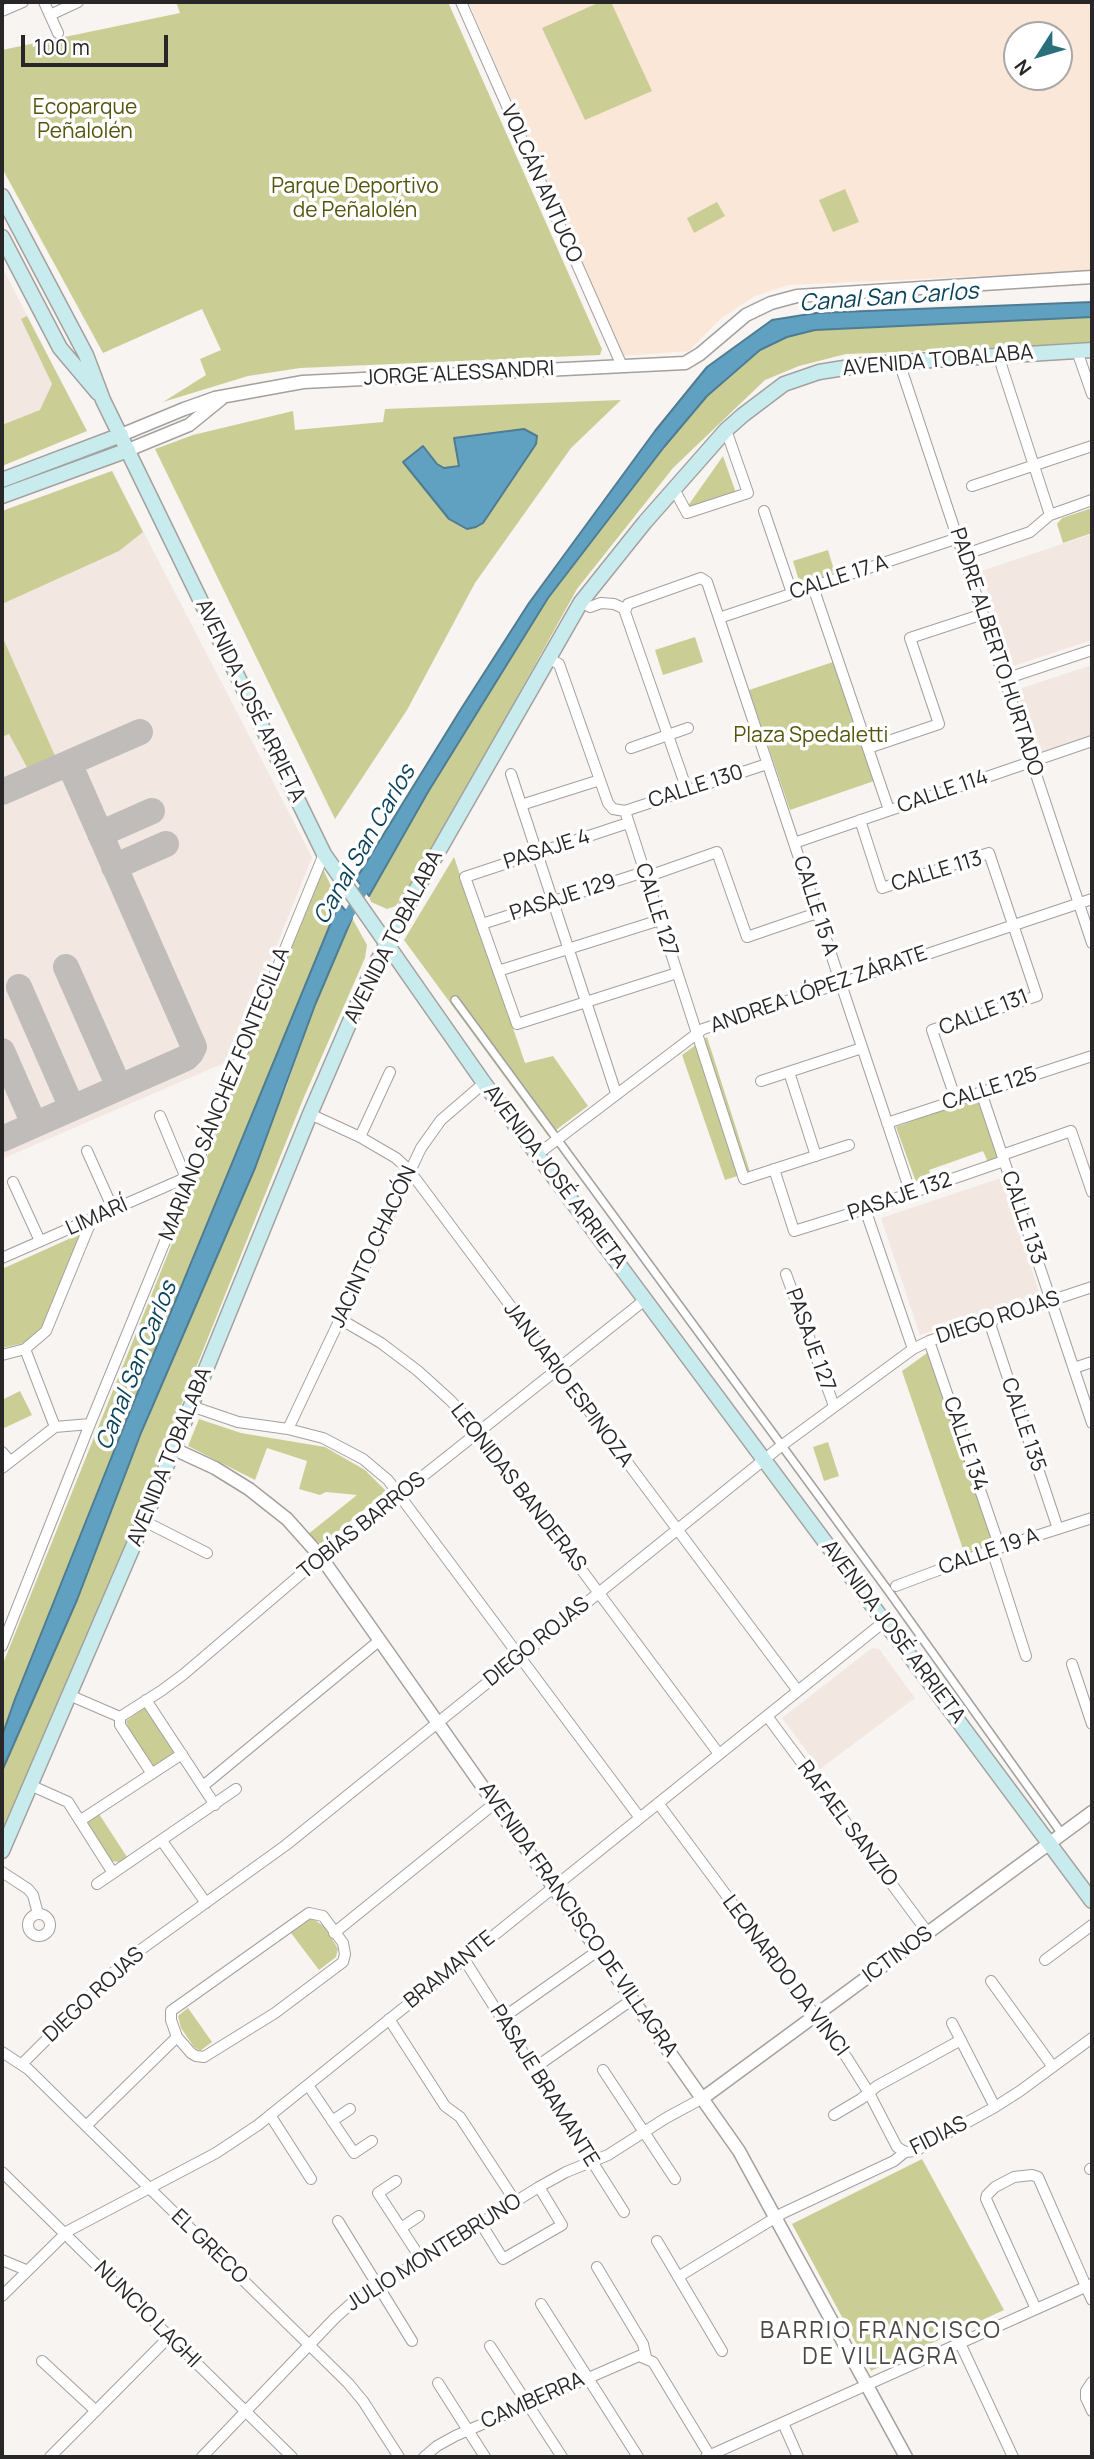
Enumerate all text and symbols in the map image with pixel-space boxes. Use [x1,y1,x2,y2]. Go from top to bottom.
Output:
scale bar [24,21,172,65]
north arrow [1003,21,1073,91]
text: 100 m [34,33,90,61]
text: N [1008,54,1037,81]
park label: Ecoparque Peñalolén [33,95,137,145]
street label: VOLCÁN ANTUCO [495,101,587,267]
park label: Parque Deportivo de Peñalolén [271,174,439,224]
water label: Canal San Carlos [799,278,979,318]
street label: AVENIDA TOBALABA [842,340,1034,382]
street label: JORGE ALESSANDRI [363,356,555,392]
street label: PADRE ALBERTO HURTADO [944,525,1048,779]
street label: CALLE 17 A [787,550,891,606]
street label: AVENIDA JOSÉ ARRIETA [190,595,310,807]
park label: Plaza Spedaletti [733,723,889,749]
water label: Canal San Carlos [308,760,422,930]
street label: CALLE 130 [645,760,747,814]
street label: CALLE 114 [894,765,992,819]
street label: PASAJE 4 [501,824,593,876]
street label: AVENIDA TOBALABA [339,846,449,1028]
street label: CALLE 113 [889,846,985,898]
street label: CALLE 15 A [787,853,843,959]
street label: CALLE 127 [629,860,683,960]
street label: PASAJE 129 [507,869,619,927]
street label: ANDREA LÓPEZ ZÁRATE [707,941,931,1039]
street label: MARIANO SÁNCHEZ FONTECILLA [154,944,296,1244]
street label: CALLE 131 [936,984,1032,1042]
street label: CALLE 125 [940,1062,1040,1116]
street label: AVENIDA JOSÉ ARRIETA [478,1080,632,1274]
street label: JACINTO CHACÓN [326,1162,422,1332]
street label: PASAJE 132 [845,1167,955,1227]
street label: CALLE 133 [995,1168,1051,1268]
street label: LIMARÍ [62,1192,132,1242]
water label: Canal San Carlos [91,1278,183,1454]
street label: PASAJE 127 [780,1285,840,1395]
street label: DIEGO ROJAS [933,1286,1063,1350]
street label: JANUARIO ESPINOZA [498,1298,638,1472]
street label: AVENIDA TOBALABA [123,1364,217,1550]
street label: CALLE 135 [995,1375,1051,1475]
street label: CALLE 134 [937,1394,993,1494]
street label: LEONIDAS BANDERAS [445,1399,591,1577]
street label: TOBÍAS BARROS [293,1467,431,1585]
street label: CALLE 19 A [936,1523,1042,1581]
street label: AVENIDA JOSÉ ARRIETA [816,1535,970,1729]
street label: DIEGO ROJAS [479,1592,595,1692]
street label: RAFAEL SANZIO [792,1756,902,1892]
street label: AVENIDA FRANCISCO DE VILLAGRA [473,1778,683,2062]
street label: LEONARDO DA VINCI [716,1891,854,2061]
street label: ICTINOS [858,1921,938,1989]
street label: BRAMANTE [400,1926,500,2014]
street label: DIEGO ROJAS [39,1942,149,2048]
street label: PASAJE BRAMANTE [484,2000,604,2172]
street label: FIDIAS [906,2111,972,2161]
street label: JULIO MONTEBRUNO [342,2189,526,2317]
street label: EL GRECO [166,2204,252,2290]
street label: NUNCIO LAGHI [88,2256,206,2374]
district label: BARRIO FRANCISCO DE VILLAGRA [762,2318,1000,2372]
street label: CAMBERRA [478,2367,588,2435]

